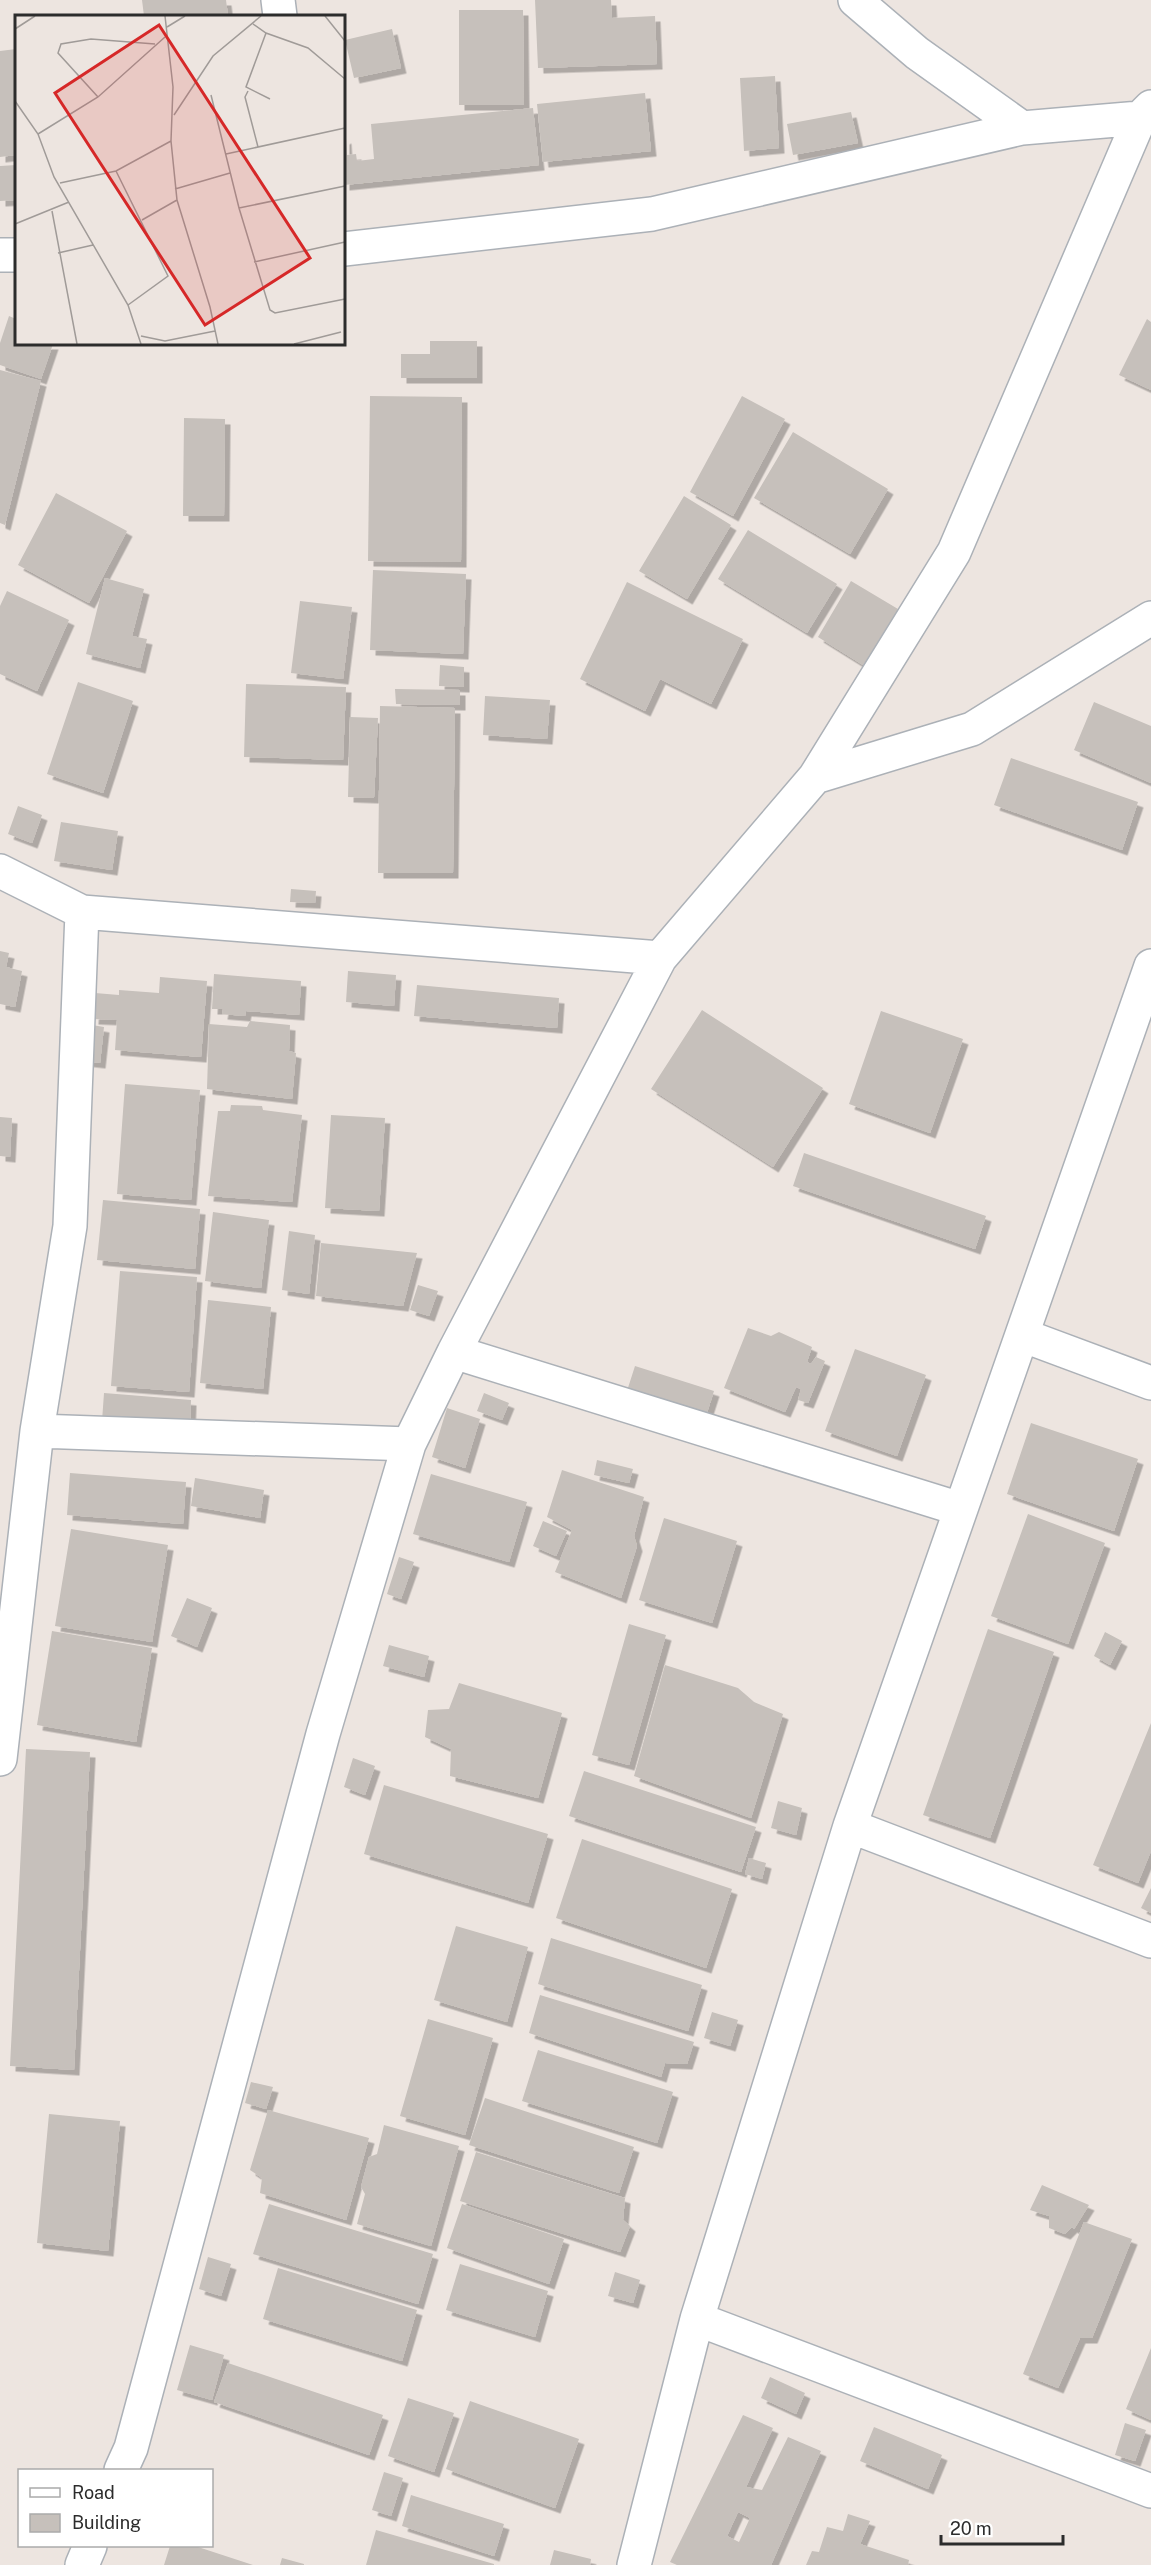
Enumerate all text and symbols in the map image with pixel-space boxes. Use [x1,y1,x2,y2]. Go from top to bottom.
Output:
inset map [15,15,345,345]
legend [18,2469,213,2547]
text: Road [72,2482,115,2503]
scale bar [941,2508,1062,2546]
text: Building [72,2512,141,2533]
text: 20 m [950,2518,992,2539]

